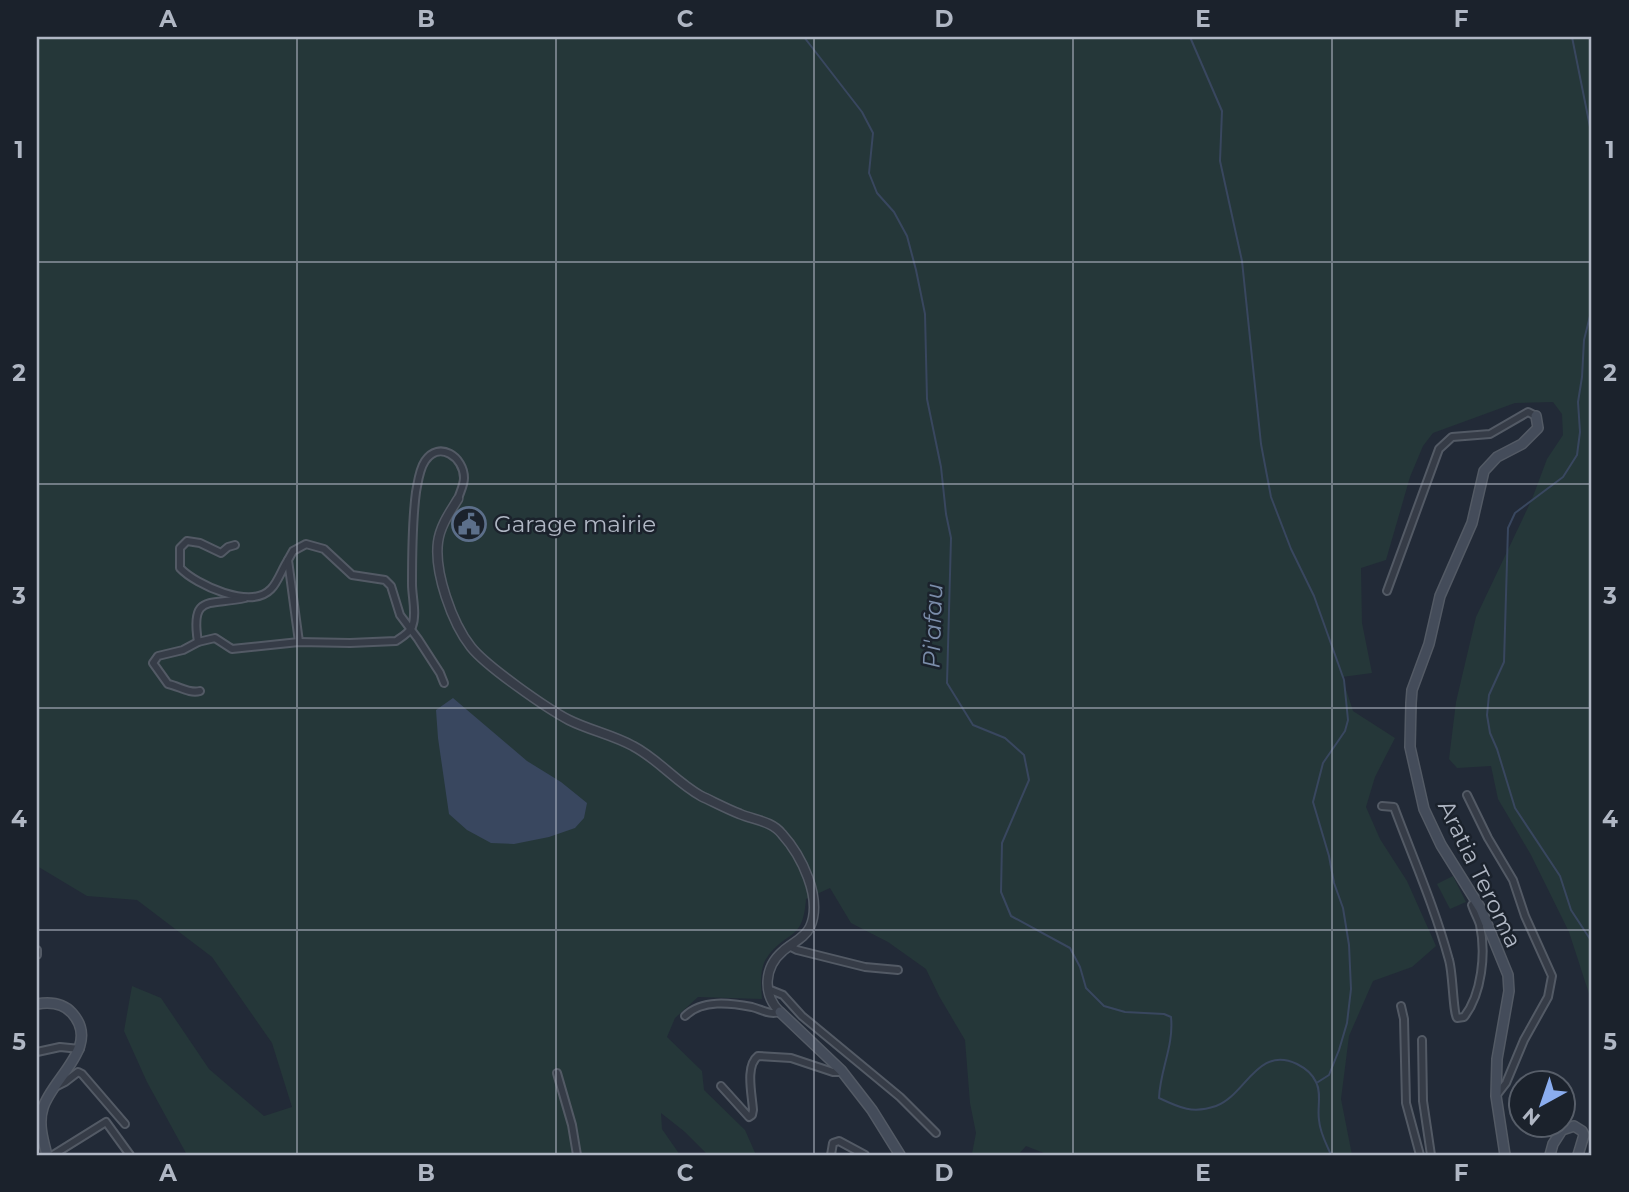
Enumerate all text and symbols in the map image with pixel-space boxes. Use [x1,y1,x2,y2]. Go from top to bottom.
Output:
text: A [158,5,177,33]
text: B [417,5,435,33]
text: C [677,5,694,33]
text: D [935,5,954,33]
text: E [1195,5,1211,33]
text: F [1454,5,1469,33]
text: 1 [14,136,24,164]
text: 1 [1605,136,1615,164]
text: 2 [12,359,26,387]
text: 2 [1603,359,1617,387]
public building icon: Garage mairie [450,505,488,543]
place label: Garage mairie [494,510,656,538]
text: 3 [11,582,26,610]
text: 3 [1602,582,1617,610]
water label: Pi'afau [917,583,948,669]
street label: Aratia Teroma [1432,796,1528,952]
text: 4 [11,805,27,833]
text: 4 [1602,805,1618,833]
text: 5 [12,1028,26,1056]
text: 5 [1603,1028,1617,1056]
north arrow [1506,1070,1576,1140]
text: N [1518,1103,1545,1130]
text: A [158,1159,177,1187]
text: B [417,1159,435,1187]
text: C [677,1159,694,1187]
text: D [935,1159,954,1187]
text: E [1195,1159,1211,1187]
text: F [1454,1159,1469,1187]

